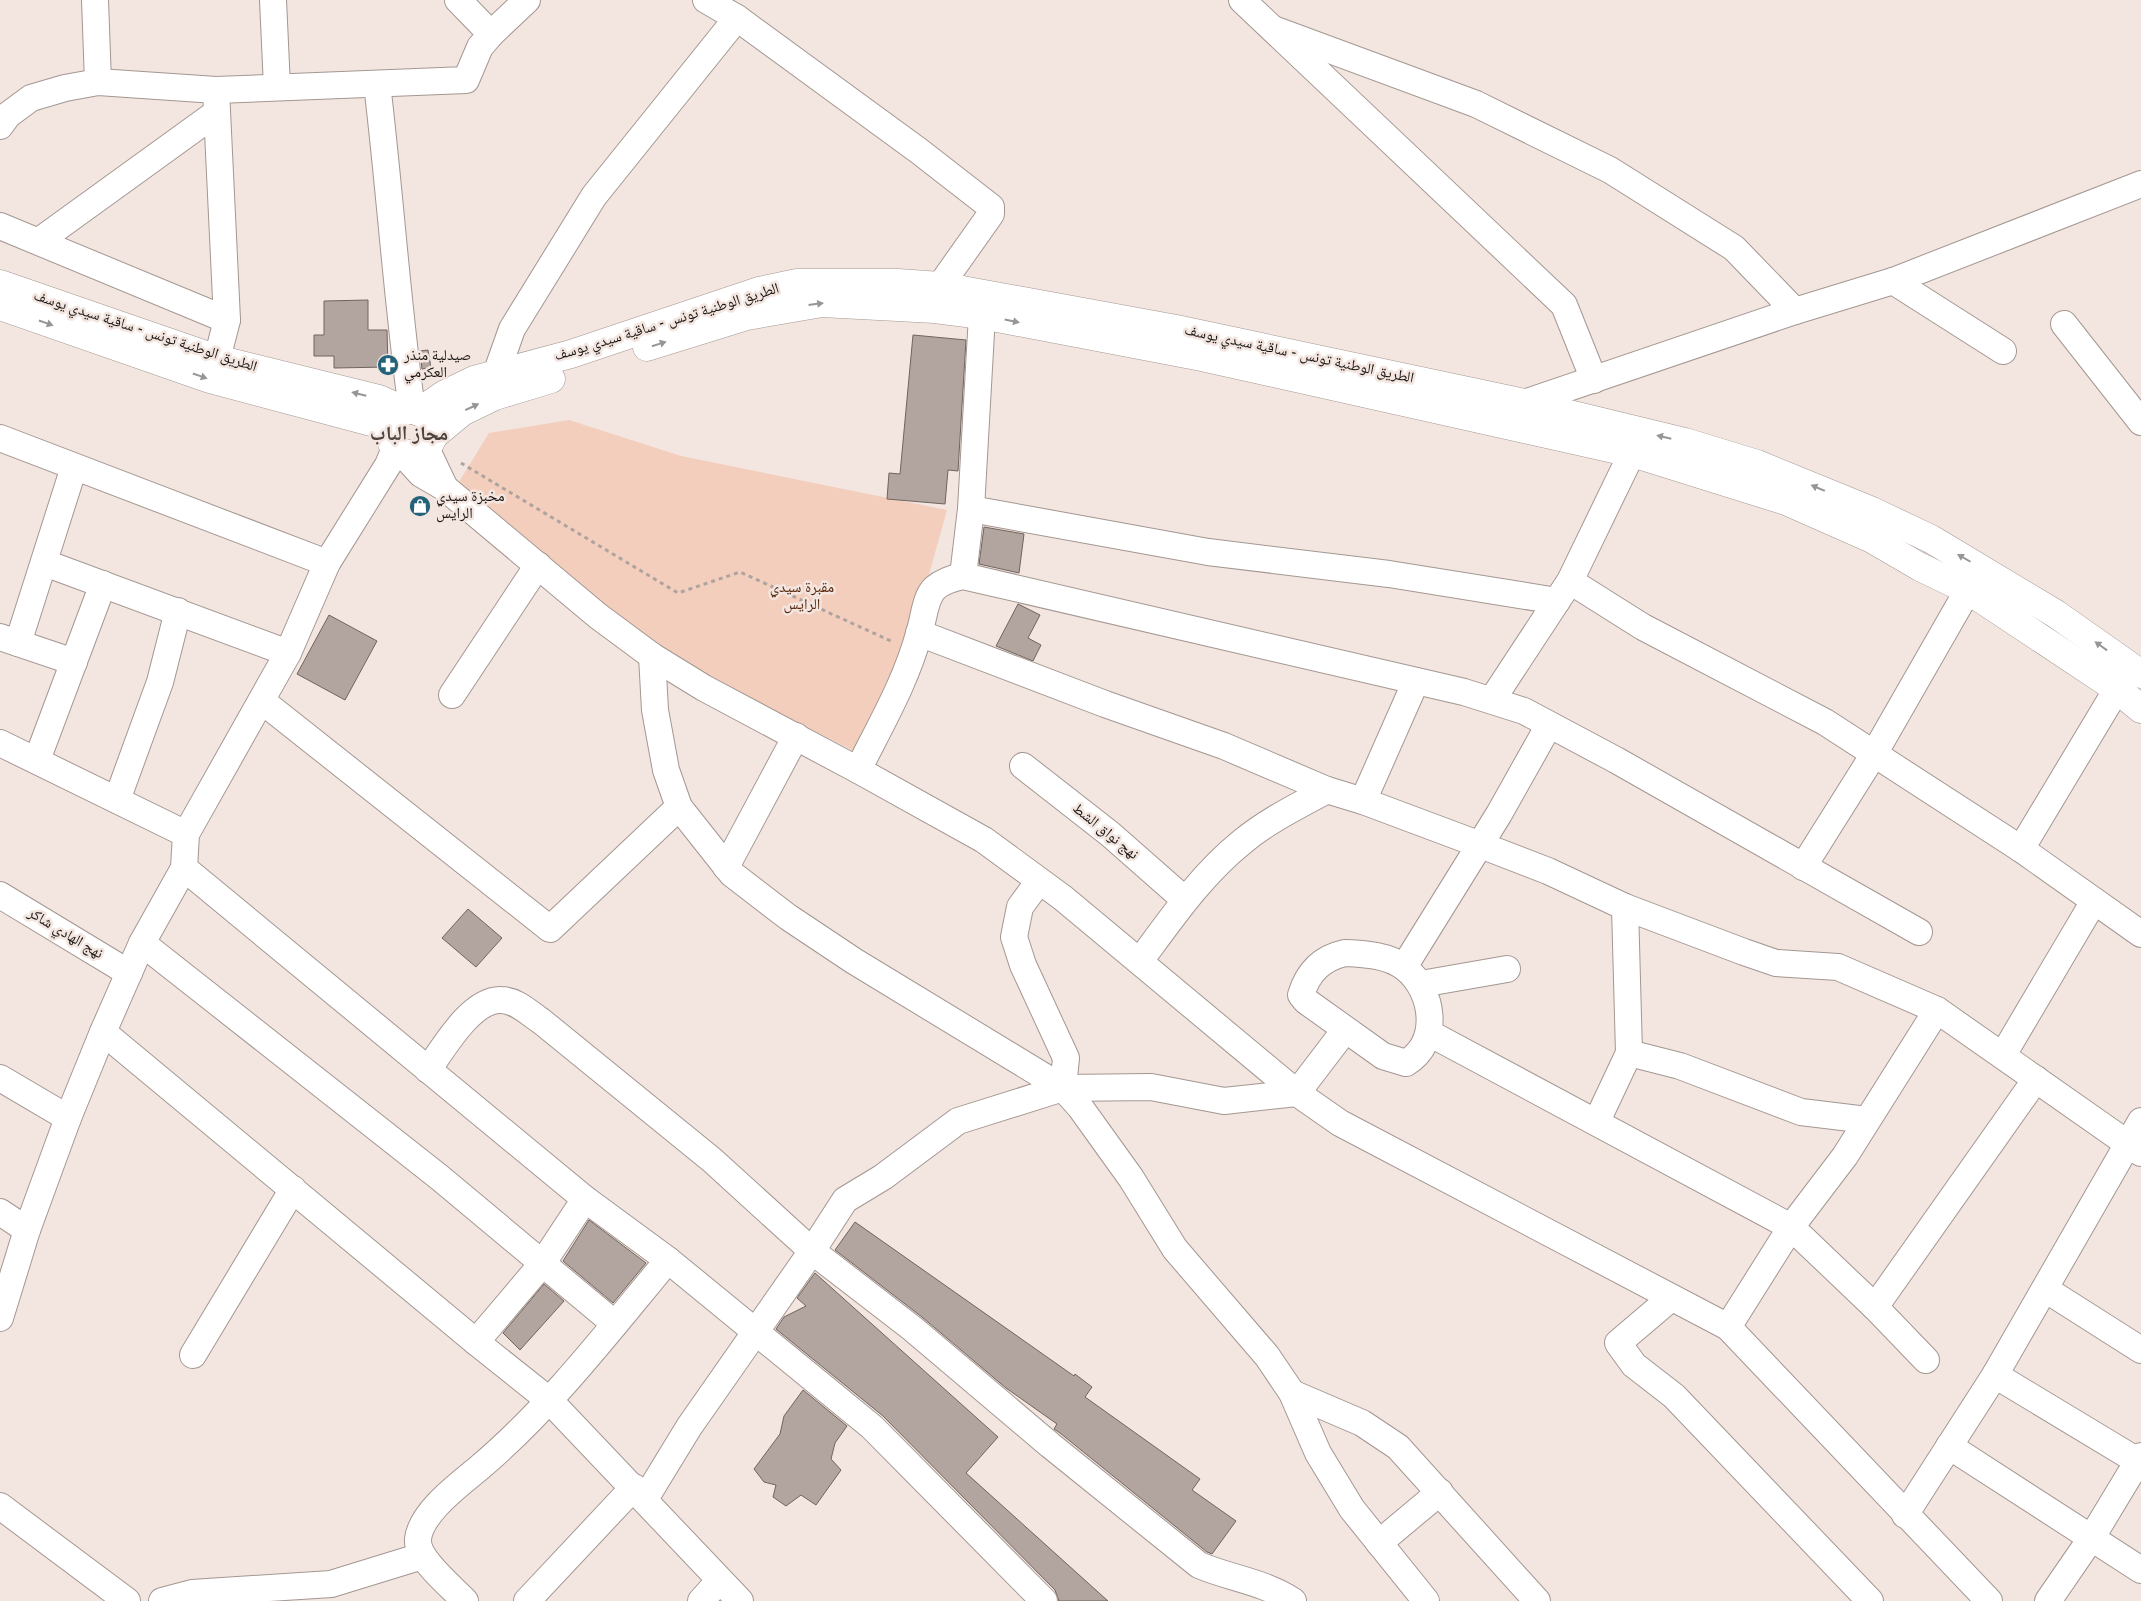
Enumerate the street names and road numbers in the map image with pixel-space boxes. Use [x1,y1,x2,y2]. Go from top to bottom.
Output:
street label: الطريق الوطنية تونس - ساقية سيدي يوسف [552,280,782,367]
street label: الطريق الوطنية تونس - ساقية سيدي يوسف [31,287,259,378]
street label: الطريق الوطنية تونس - ساقية سيدي يوسف [1182,321,1415,389]
street label: نهج نواق الشط [1068,800,1142,864]
street label: نهج الهادي شاكر [23,904,106,965]

